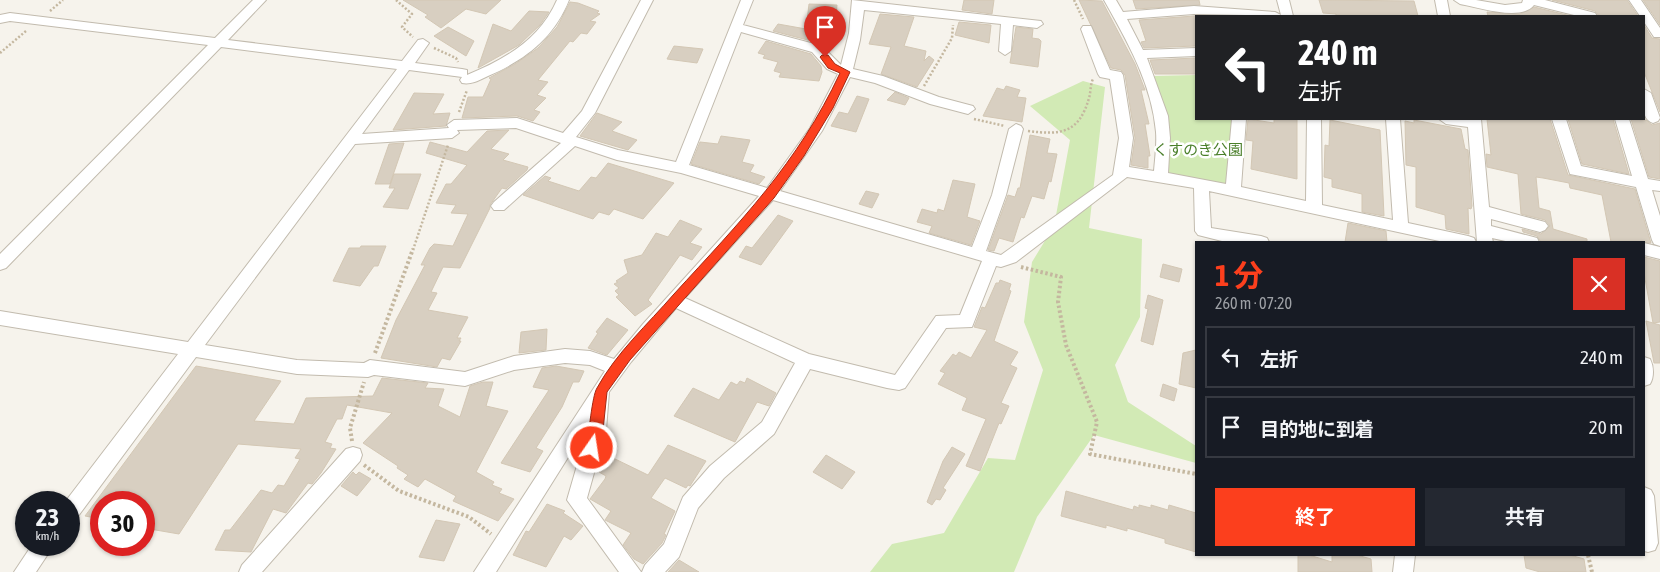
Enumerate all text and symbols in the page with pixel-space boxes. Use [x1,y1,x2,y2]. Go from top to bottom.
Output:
pin [804,6,846,57]
icon: arrive [811,13,839,41]
text: 240 m [1298,32,1377,72]
icon: left [1215,35,1280,100]
text: 左折 [1298,78,1342,104]
park label: くすのき公園 [1153,141,1243,158]
text: 1 分 [1215,258,1263,292]
button: close [1573,258,1625,310]
text: 260 m · 07:20 [1215,294,1292,312]
icon: left [1217,343,1245,371]
text: 240 m [1580,346,1623,368]
text: 左折 [1260,348,1298,370]
icon: arrive [1217,413,1245,441]
text: 20 m [1589,416,1623,438]
text: 目的地に到着 [1260,418,1374,440]
position arrow [565,421,617,473]
button: 終了 [1215,488,1415,546]
button: 共有 [1425,488,1625,546]
speed limit sign: 30 [90,491,155,556]
text: 23 [36,503,59,531]
text: km/h [36,529,59,543]

